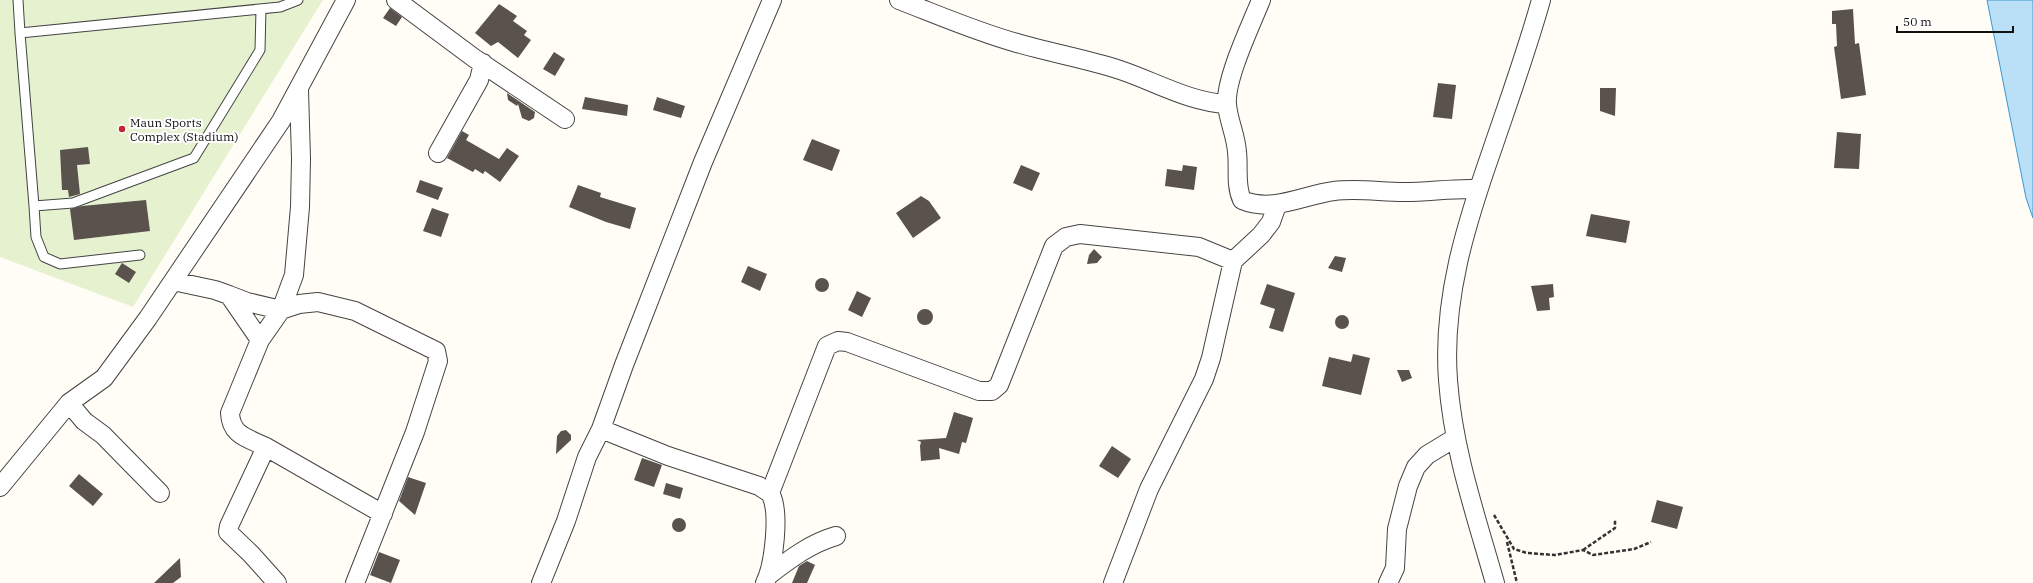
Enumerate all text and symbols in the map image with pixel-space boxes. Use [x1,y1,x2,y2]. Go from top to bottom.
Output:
scale bar [1897,8,2013,34]
text: 50 m [1903,14,1932,29]
place label: Maun Sports Complex (Stadium) [130,115,238,144]
marker: Maun Sports Complex (Stadium) [117,124,127,134]

